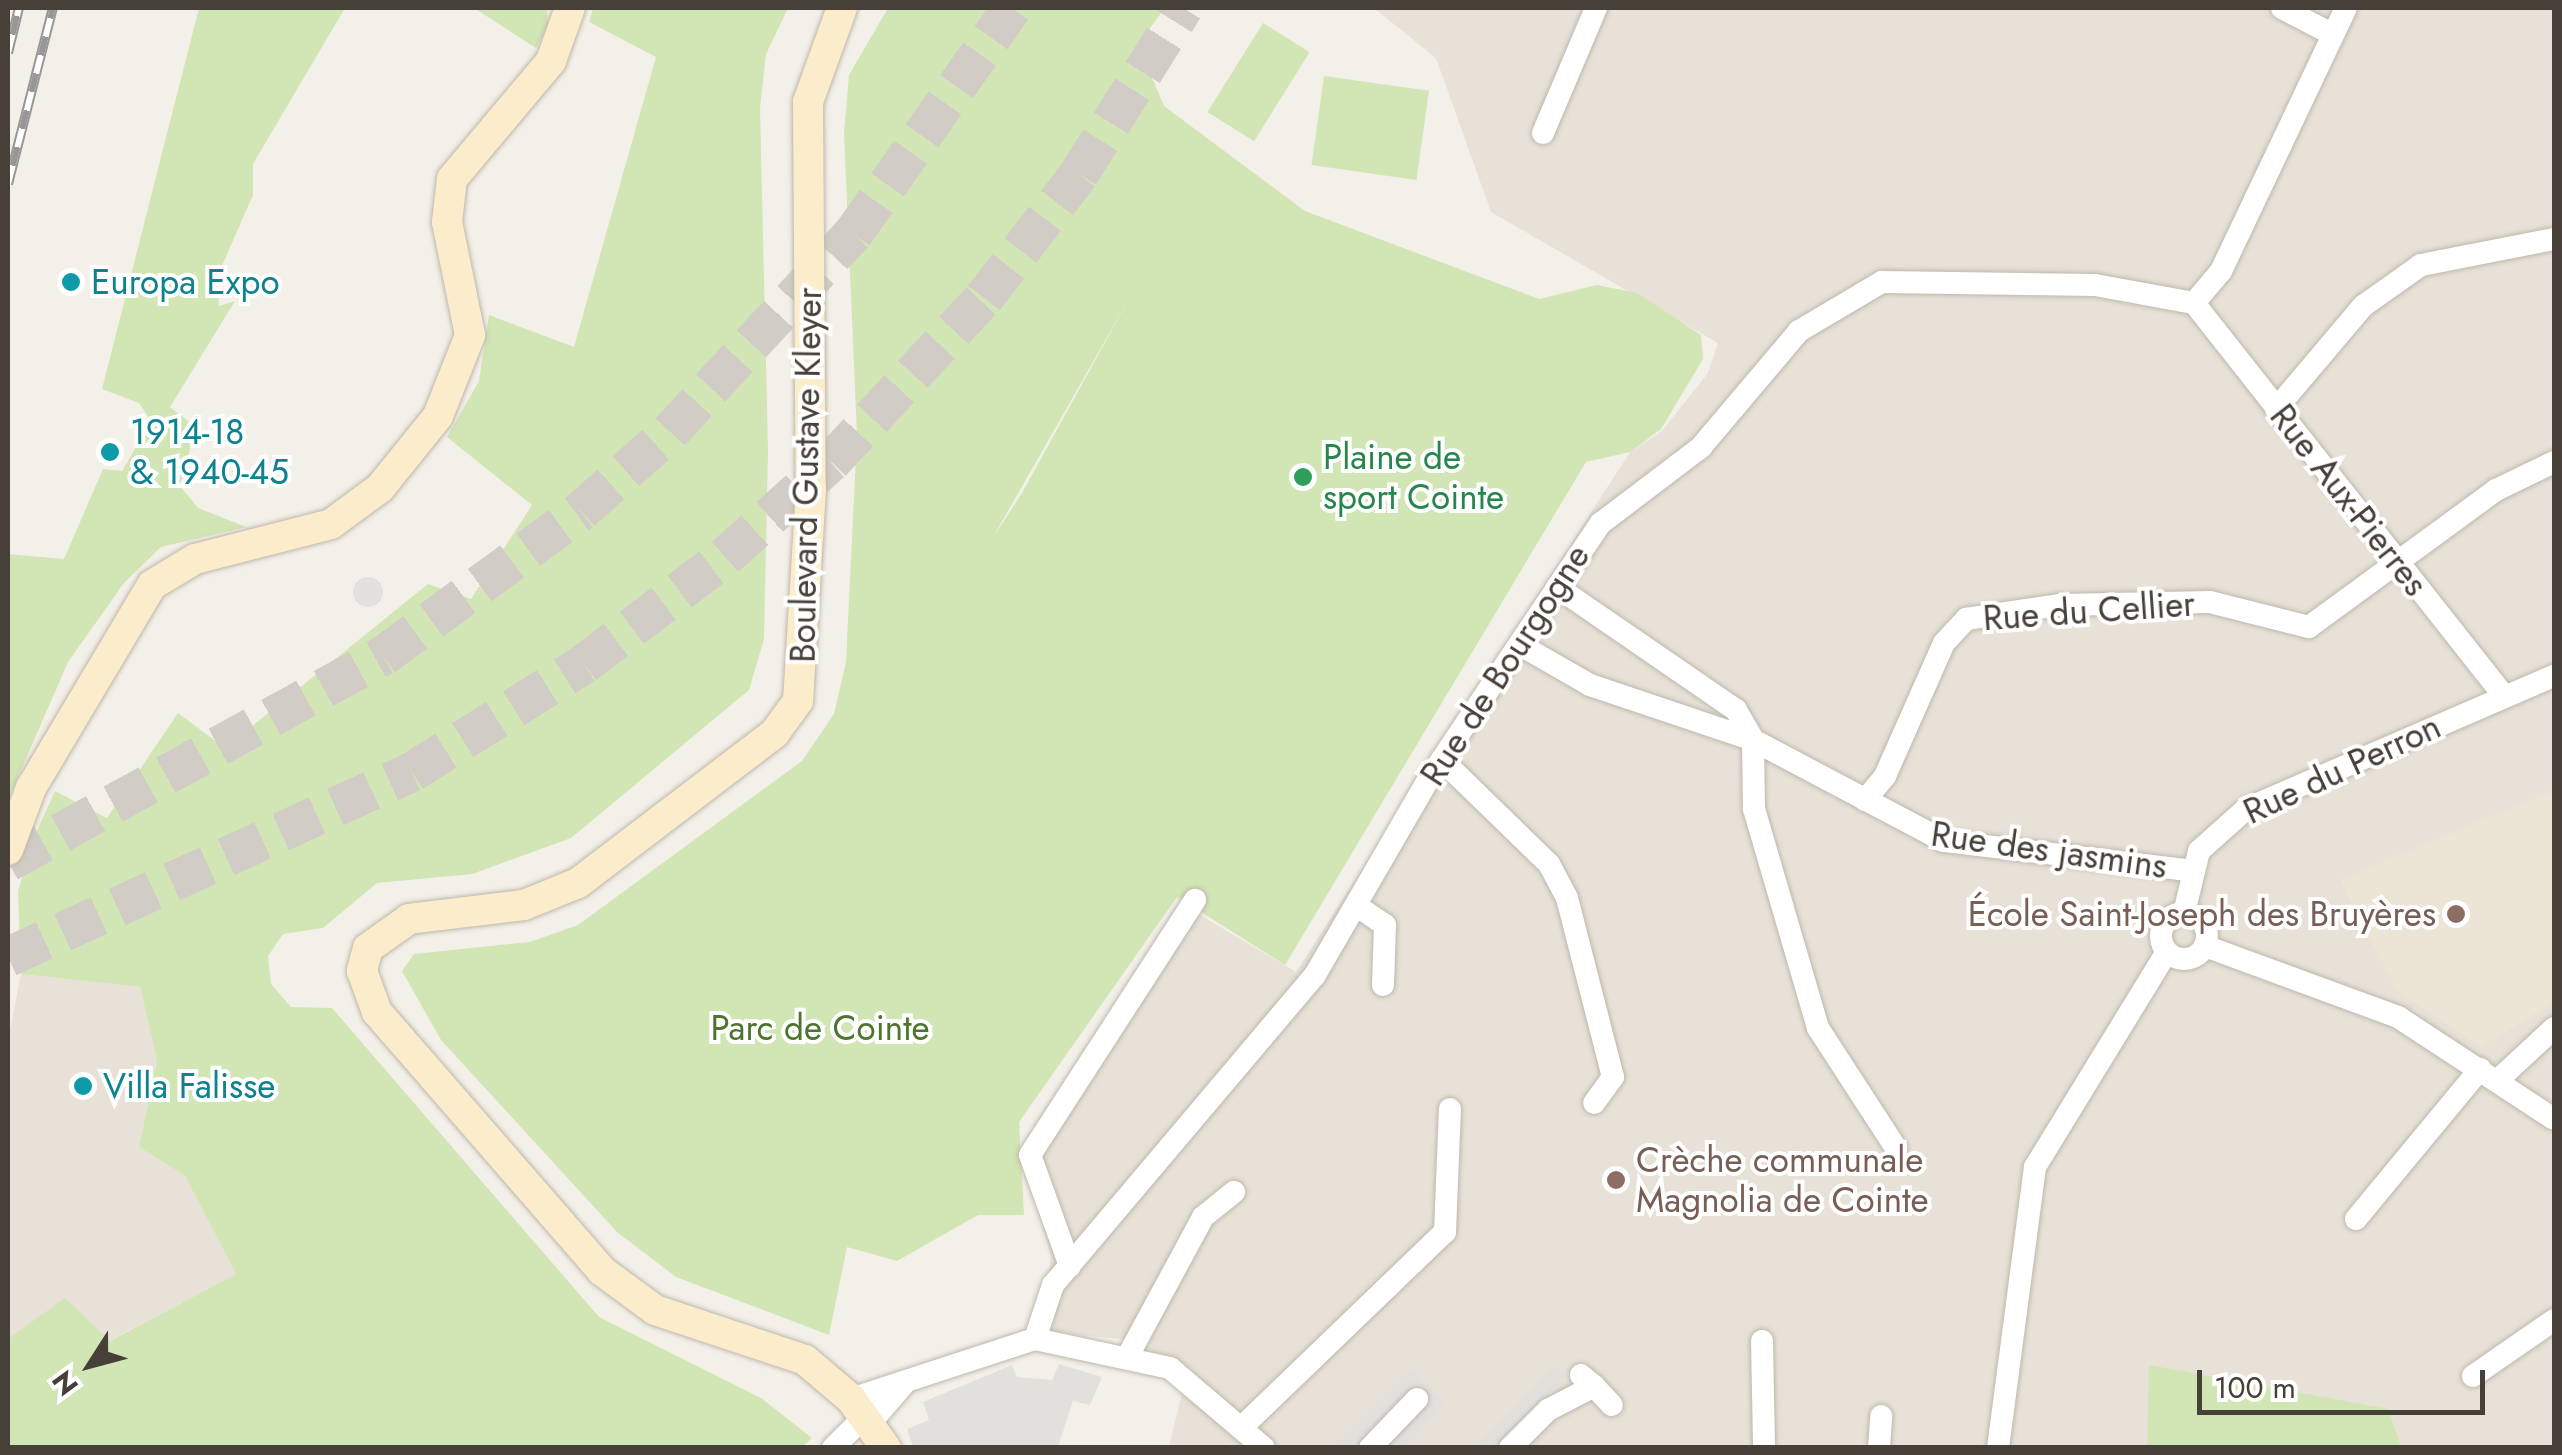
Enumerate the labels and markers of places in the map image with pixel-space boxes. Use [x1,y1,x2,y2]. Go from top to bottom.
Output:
place label: Europa Expo [91,261,280,303]
marker: Europa Expo [60,271,82,293]
place label: 1914-18 & 1940-45 [130,411,289,493]
place label: Plaine de sport Cointe [1323,436,1504,518]
marker: 1914-18 & 1940-45 [99,441,121,463]
marker: Plaine de sport Cointe [1292,466,1314,488]
place label: École Saint-Joseph des Bruyères [1968,893,2436,935]
marker: École Saint-Joseph des Bruyères [2445,903,2467,925]
place label: Villa Falisse [103,1065,275,1107]
marker: Villa Falisse [72,1075,94,1097]
place label: Crèche communale Magnolia de Cointe [1636,1139,1929,1221]
marker: Crèche communale Magnolia de Cointe [1605,1169,1627,1191]

